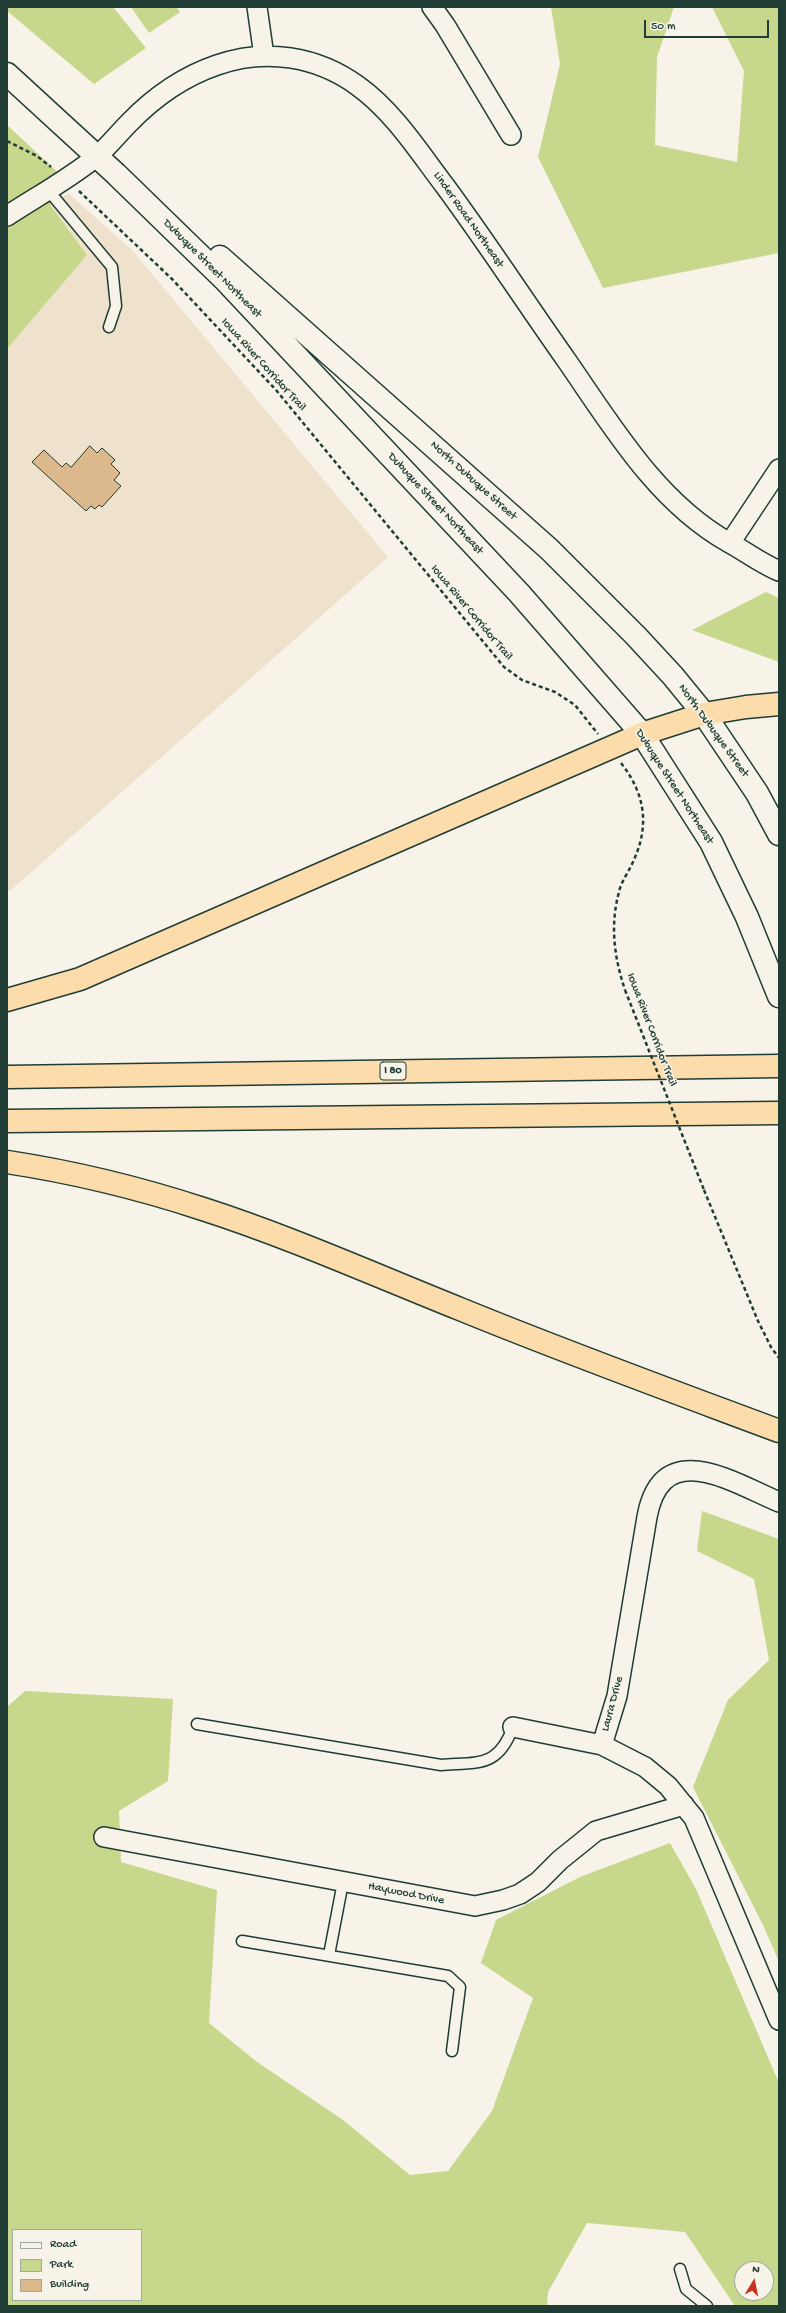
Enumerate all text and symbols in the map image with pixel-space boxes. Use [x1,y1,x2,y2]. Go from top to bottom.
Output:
scale bar [646,12,771,38]
text: 50 m [651,20,676,34]
street label: Linder Road Northeast [429,169,507,271]
street label: Dubuque Street Northeast [160,217,264,321]
street label: Iowa River Corridor Trail [217,315,309,415]
street label: North Dubuque Street [427,438,519,524]
street label: Dubuque Street Northeast [384,450,486,558]
street label: Iowa River Corridor Trail [427,562,515,664]
street label: North Dubuque Street [674,682,752,780]
street label: Dubuque Street Northeast [631,727,717,847]
street label: Iowa River Corridor Trail [623,971,679,1089]
road number: I 80 [380,1062,406,1080]
street label: Laura Drive [599,1675,627,1733]
street label: Haywood Drive [367,1880,445,1908]
legend [12,2229,142,2301]
text: Road [50,2238,76,2252]
text: Park [50,2258,73,2272]
north arrow [734,2261,774,2301]
text: N [751,2264,760,2277]
text: Building [50,2278,89,2292]

